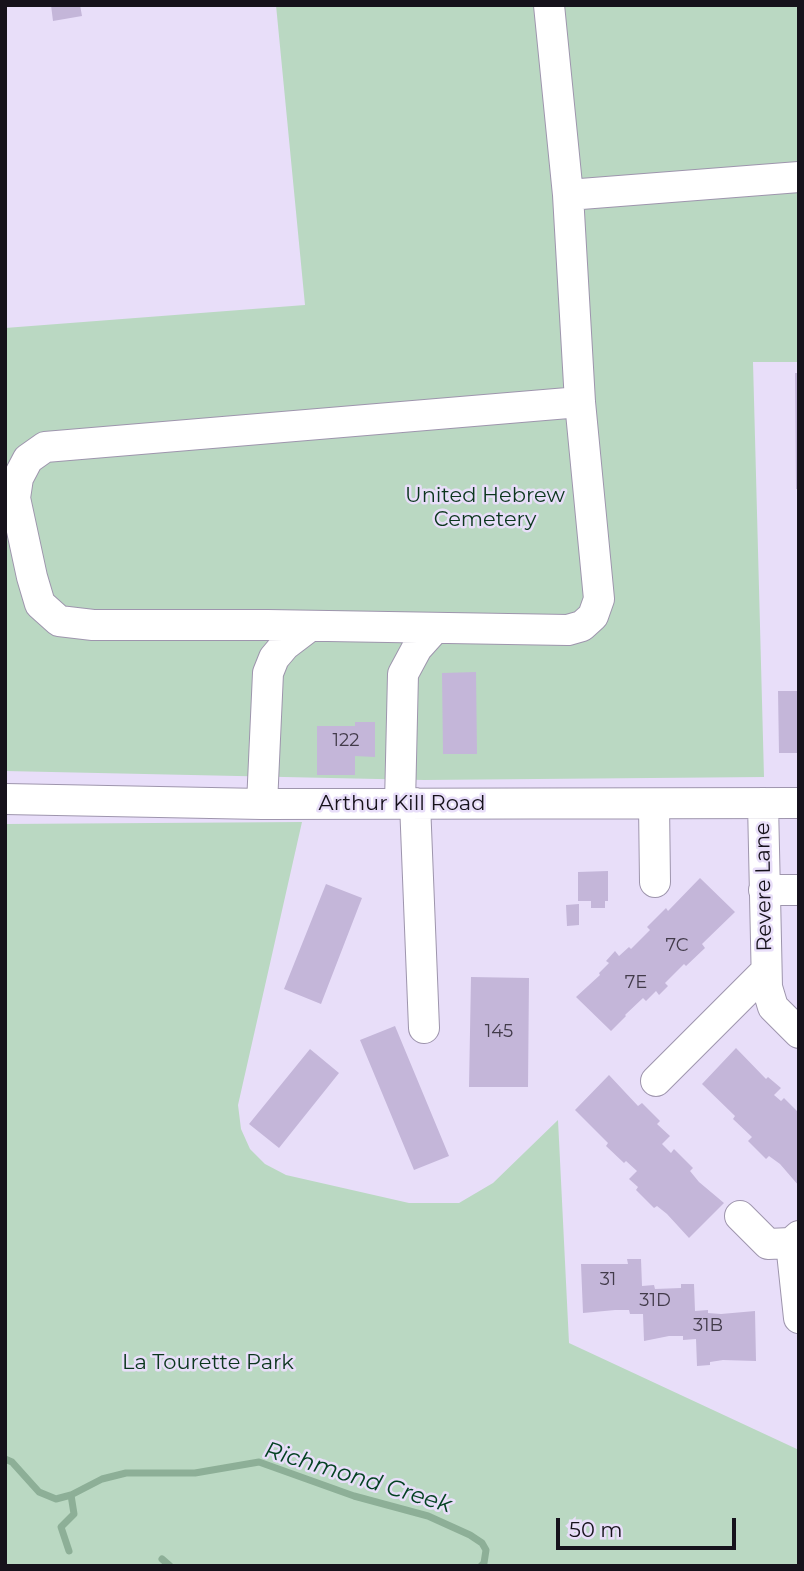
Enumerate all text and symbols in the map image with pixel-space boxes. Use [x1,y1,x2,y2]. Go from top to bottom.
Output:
park label: United Hebrew Cemetery [405,483,565,533]
house number: 122 [333,730,359,752]
street label: Arthur Kill Road [319,791,485,817]
street label: Revere Lane [750,822,778,952]
house number: 7C [665,935,689,957]
house number: 7E [625,972,647,994]
house number: 145 [485,1021,513,1043]
house number: 31 [600,1269,616,1291]
house number: 31D [639,1290,671,1312]
house number: 31B [693,1315,723,1337]
park label: La Tourette Park [122,1350,294,1376]
water label: Richmond Creek [261,1436,455,1520]
scale bar [559,1504,739,1548]
text: 50 m [569,1517,623,1542]

